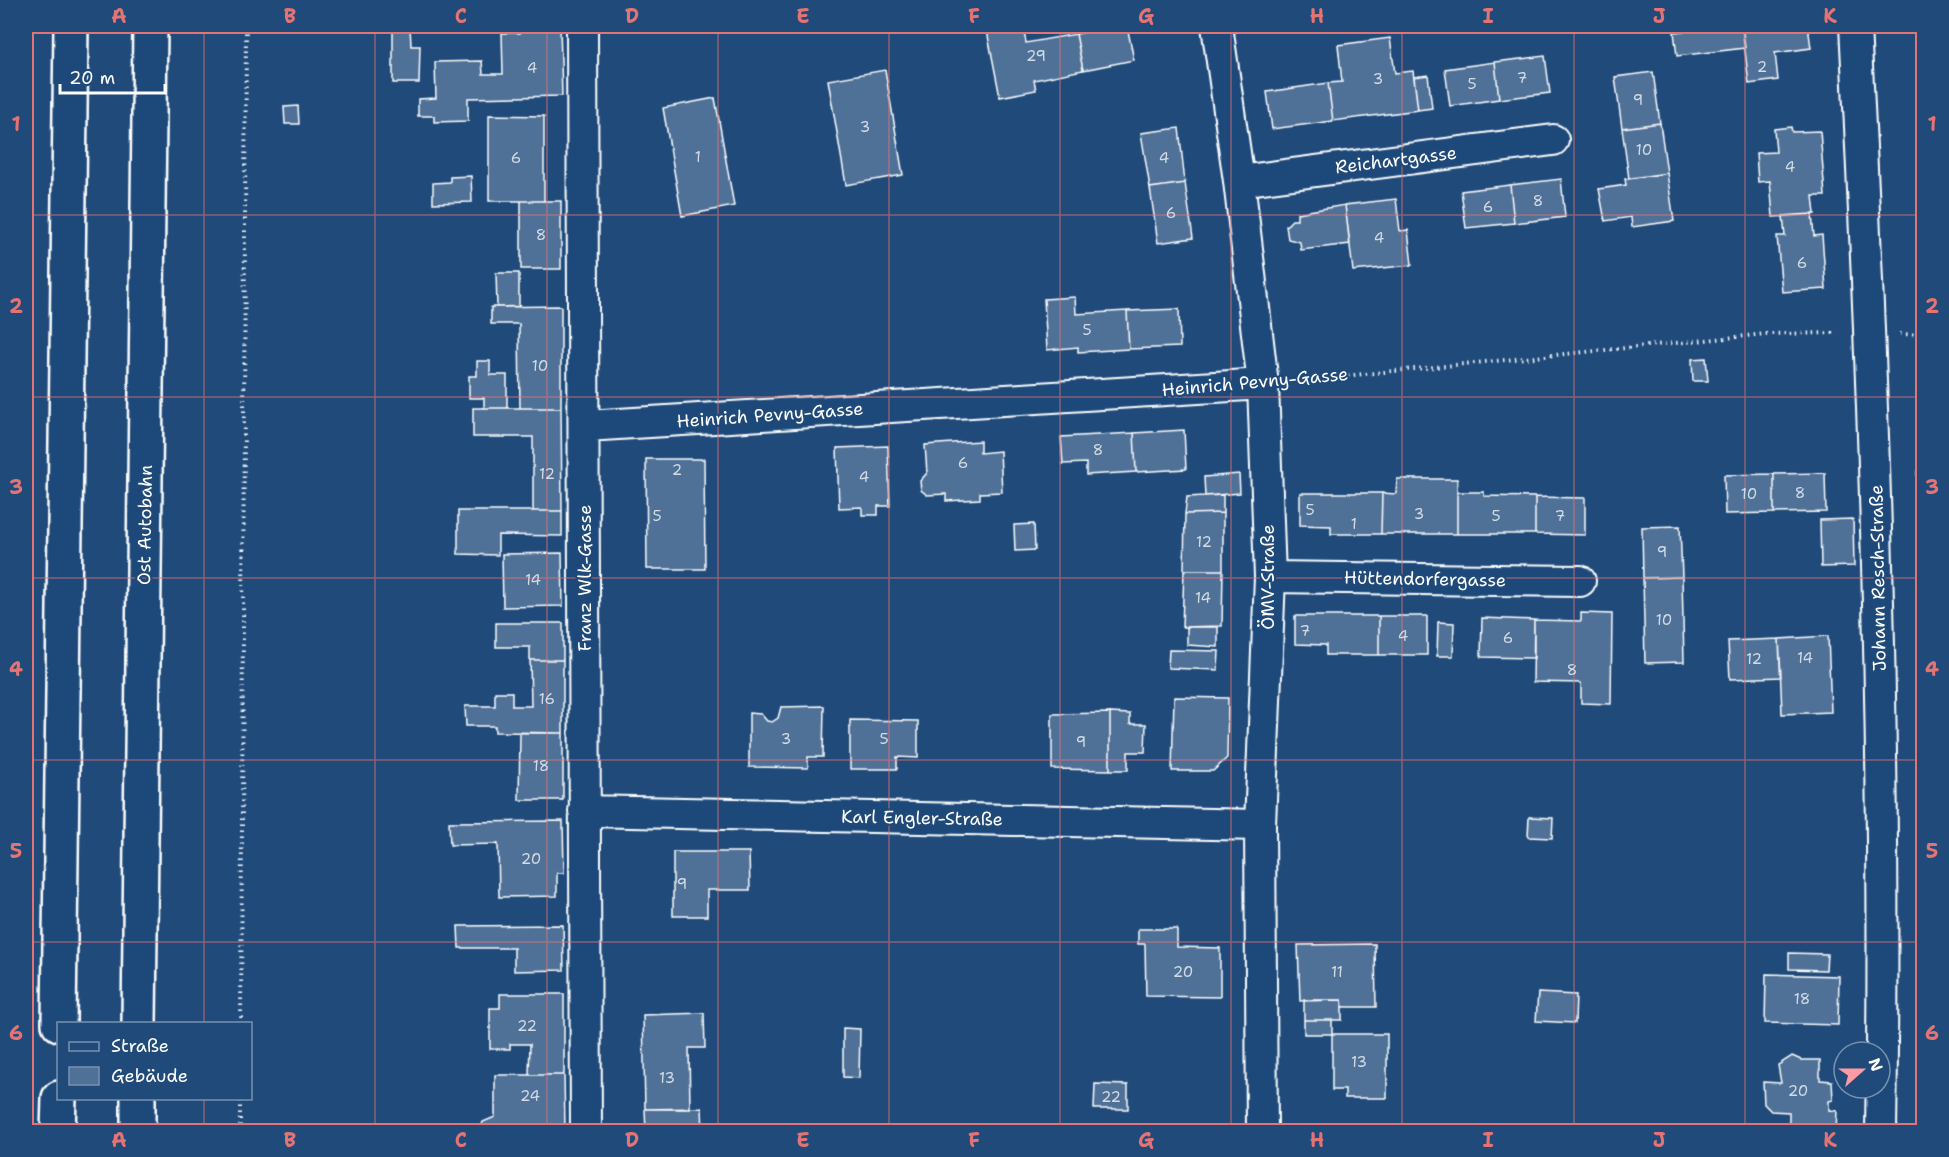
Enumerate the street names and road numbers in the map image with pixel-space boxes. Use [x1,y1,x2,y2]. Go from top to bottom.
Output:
street label: Reichartgasse [1334,141,1458,179]
street label: Heinrich Pevny-Gasse [1161,362,1349,402]
street label: Heinrich Pevny-Gasse [676,397,864,433]
street label: Ost Autobahn [132,465,158,585]
street label: Johann Resch-Straße [1864,484,1892,672]
street label: Franz Wlk-Gasse [573,505,597,651]
street label: ÖMV-Straße [1256,524,1280,630]
street label: Hüttendorfergasse [1344,566,1506,592]
street label: Karl Engler-Straße [841,805,1003,831]

